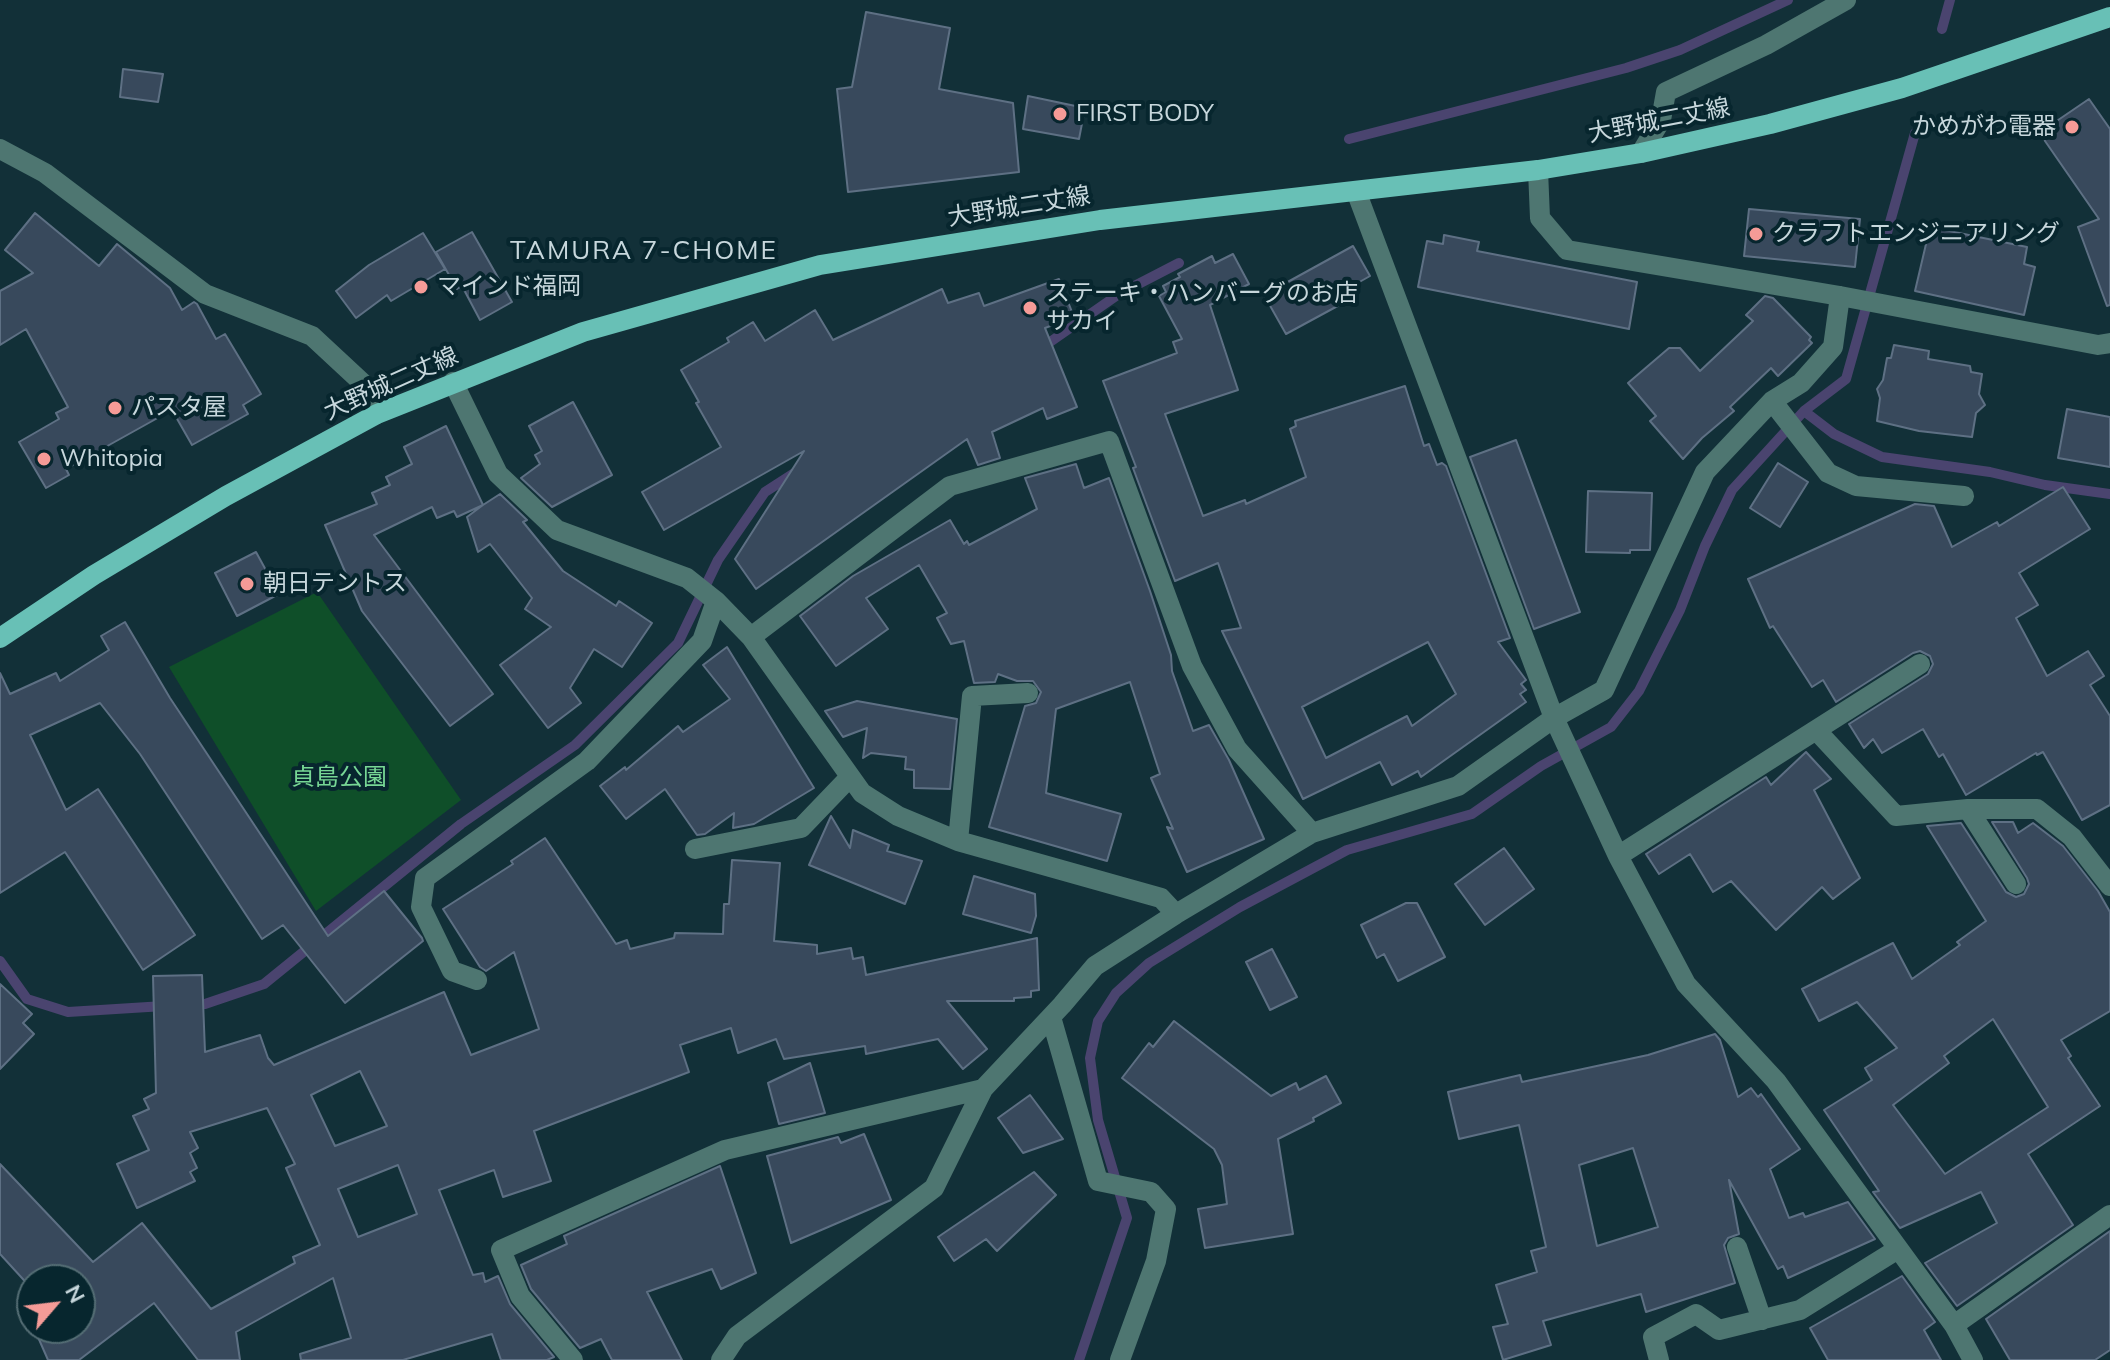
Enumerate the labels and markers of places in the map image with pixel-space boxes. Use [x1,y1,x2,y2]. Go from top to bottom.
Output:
place label: FIRST BODY [1076,100,1214,128]
marker: FIRST BODY [1051,105,1069,123]
place label: かめがわ電器 [1912,113,2056,141]
marker: かめがわ電器 [2063,118,2081,136]
place label: クラフトエンジニアリング [1772,220,2060,248]
marker: クラフトエンジニアリング [1747,225,1765,243]
place label: マインド福岡 [437,273,581,301]
marker: マインド福岡 [412,278,430,296]
place label: ステーキ・ハンバーグのお店 サカイ [1046,280,1358,336]
marker: ステーキ・ハンバーグのお店 サカイ [1021,299,1039,317]
place label: パスタ屋 [131,394,227,422]
marker: パスタ屋 [106,399,124,417]
place label: Whitopia [60,445,163,473]
marker: Whitopia [35,450,53,468]
place label: 朝日テントス [263,570,407,598]
marker: 朝日テントス [238,575,256,593]

